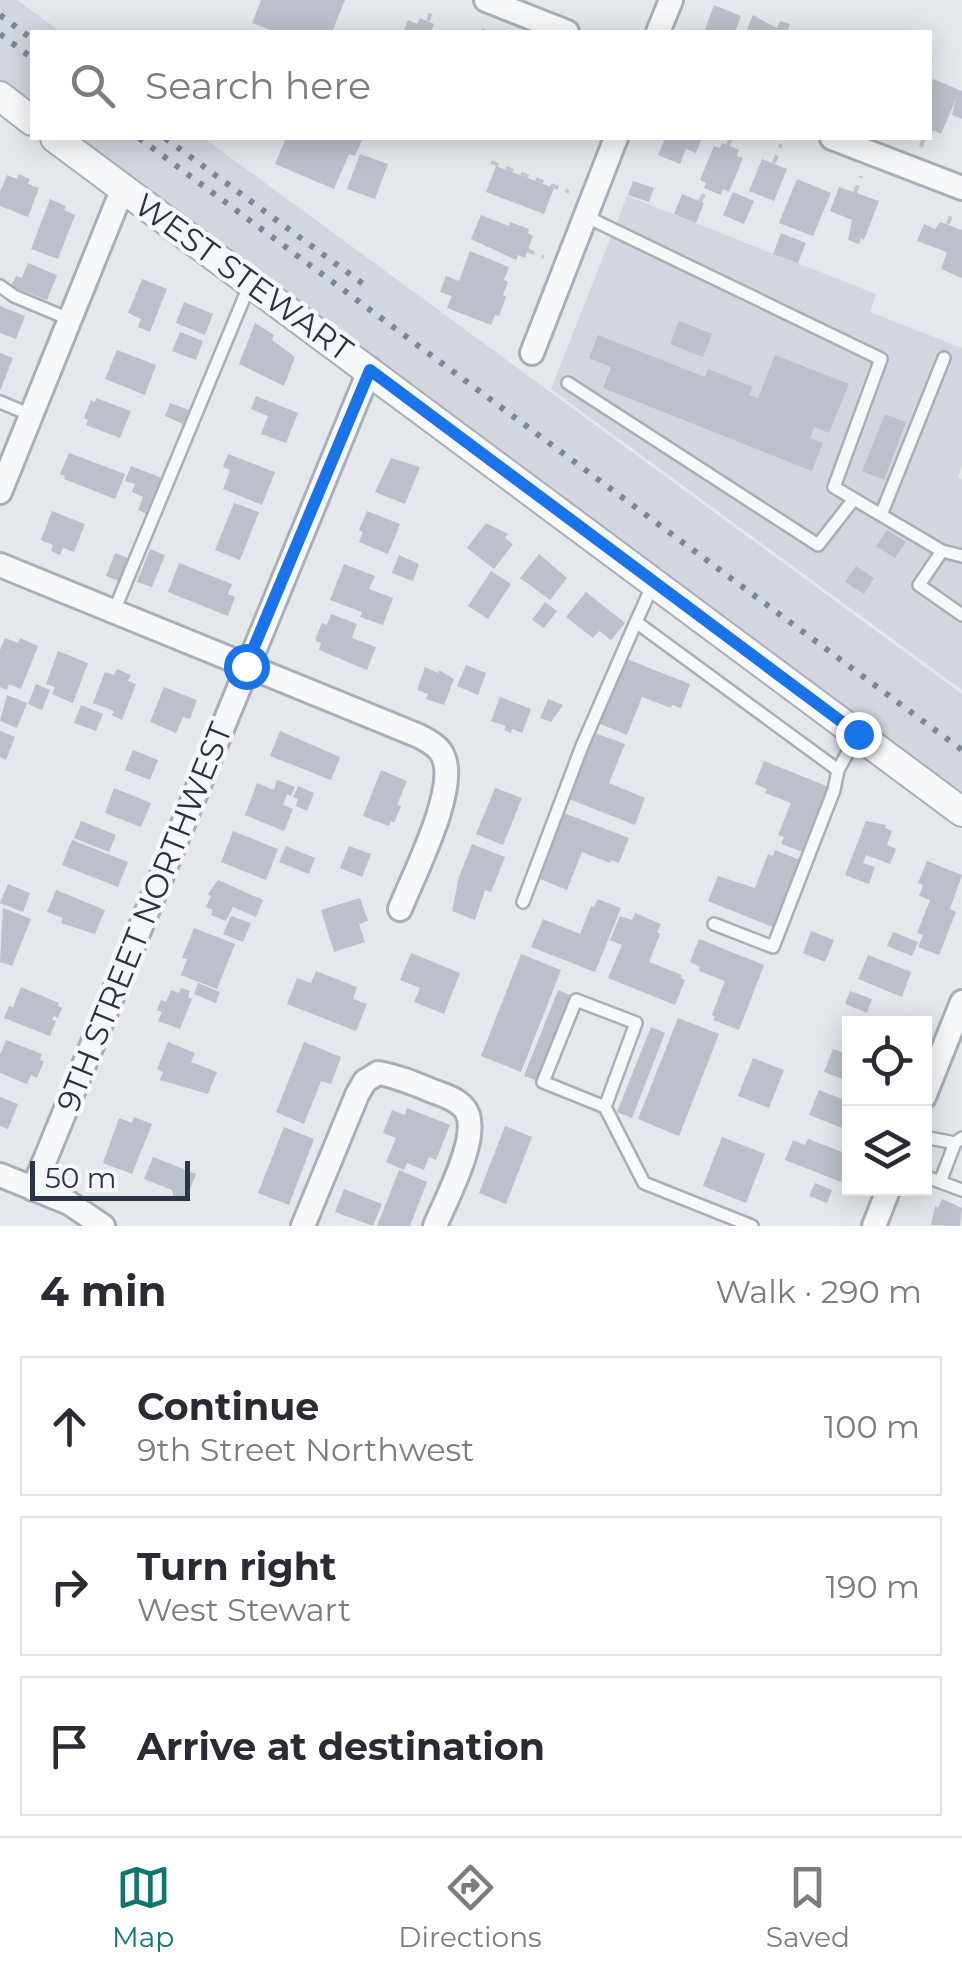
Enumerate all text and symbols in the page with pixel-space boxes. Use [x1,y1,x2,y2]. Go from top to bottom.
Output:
search box [30,30,932,140]
icon: search [65,58,120,113]
text: Search here [145,62,371,109]
street label: WEST STEWART [127,185,361,370]
route start [224,644,270,690]
route end [836,712,882,758]
street label: 9TH STREET NORTHWEST [48,716,240,1117]
map controls [842,1016,932,1196]
button: locate [842,1016,932,1106]
button: layers [842,1106,932,1196]
scale bar [30,1156,190,1200]
text: 50 m [45,1161,116,1195]
text: 4 min [40,1265,167,1317]
text: Walk · 290 m [716,1272,922,1311]
text: Continue [137,1383,319,1430]
icon: ahead [42,1399,97,1454]
text: 100 m [824,1407,920,1446]
text: 9th Street Northwest [137,1430,474,1469]
text: Turn right [137,1543,336,1590]
icon: right [42,1559,97,1614]
text: 190 m [825,1567,920,1606]
text: West Stewart [137,1590,351,1629]
icon: arrive [42,1719,97,1774]
text: Arrive at destination [137,1723,545,1770]
tab: Map [112,1860,174,1954]
tab: Directions [398,1860,542,1954]
tab: Saved [766,1860,850,1954]

